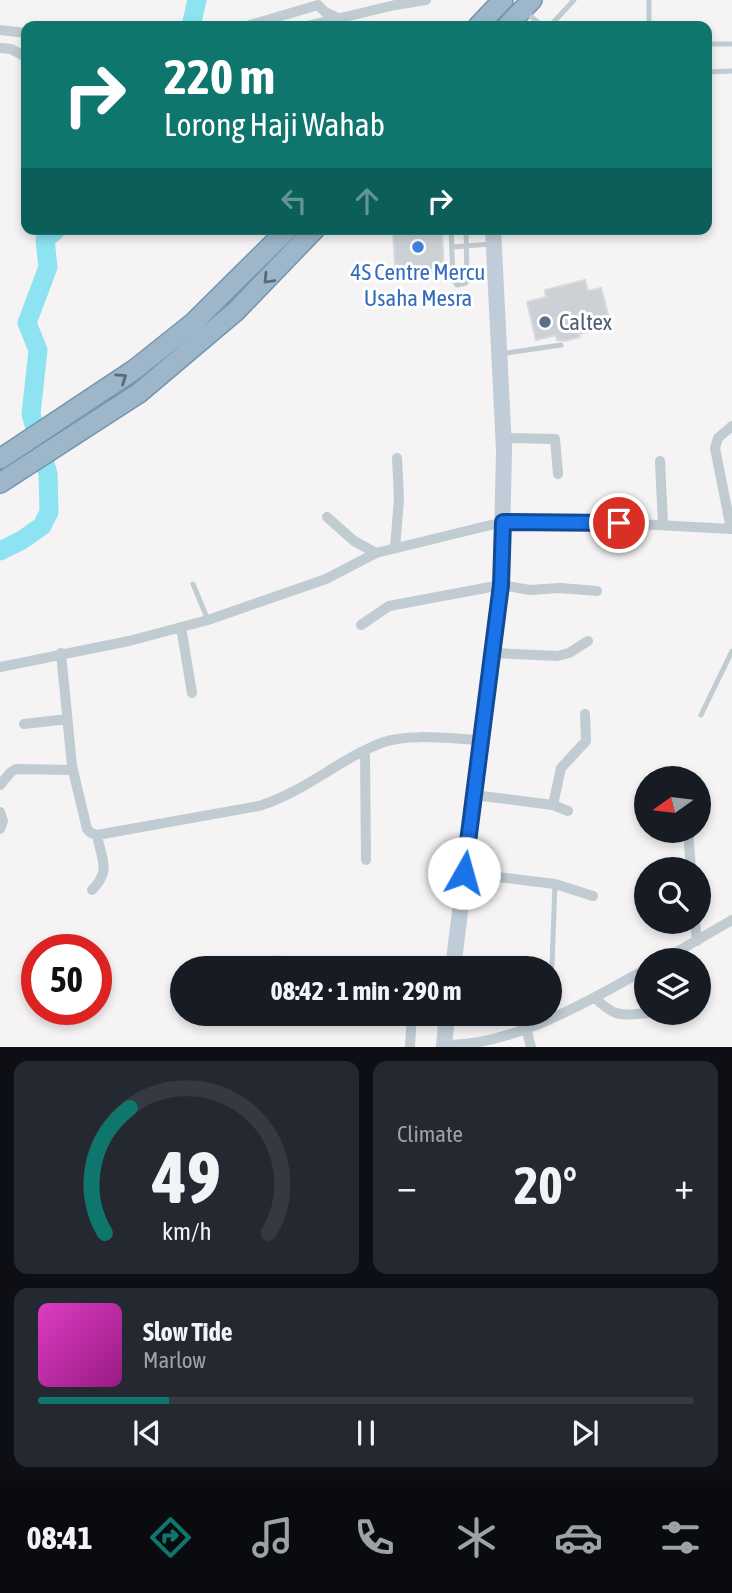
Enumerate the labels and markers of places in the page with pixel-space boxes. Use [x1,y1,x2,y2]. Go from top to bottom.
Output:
marker: 4S Centre Mercu Usaha Mesra [410,239,426,255]
place label: 4S Centre Mercu Usaha Mesra [351,259,485,311]
place label: Caltex [559,309,612,335]
marker: Caltex [537,314,553,330]
pin [589,493,649,553]

